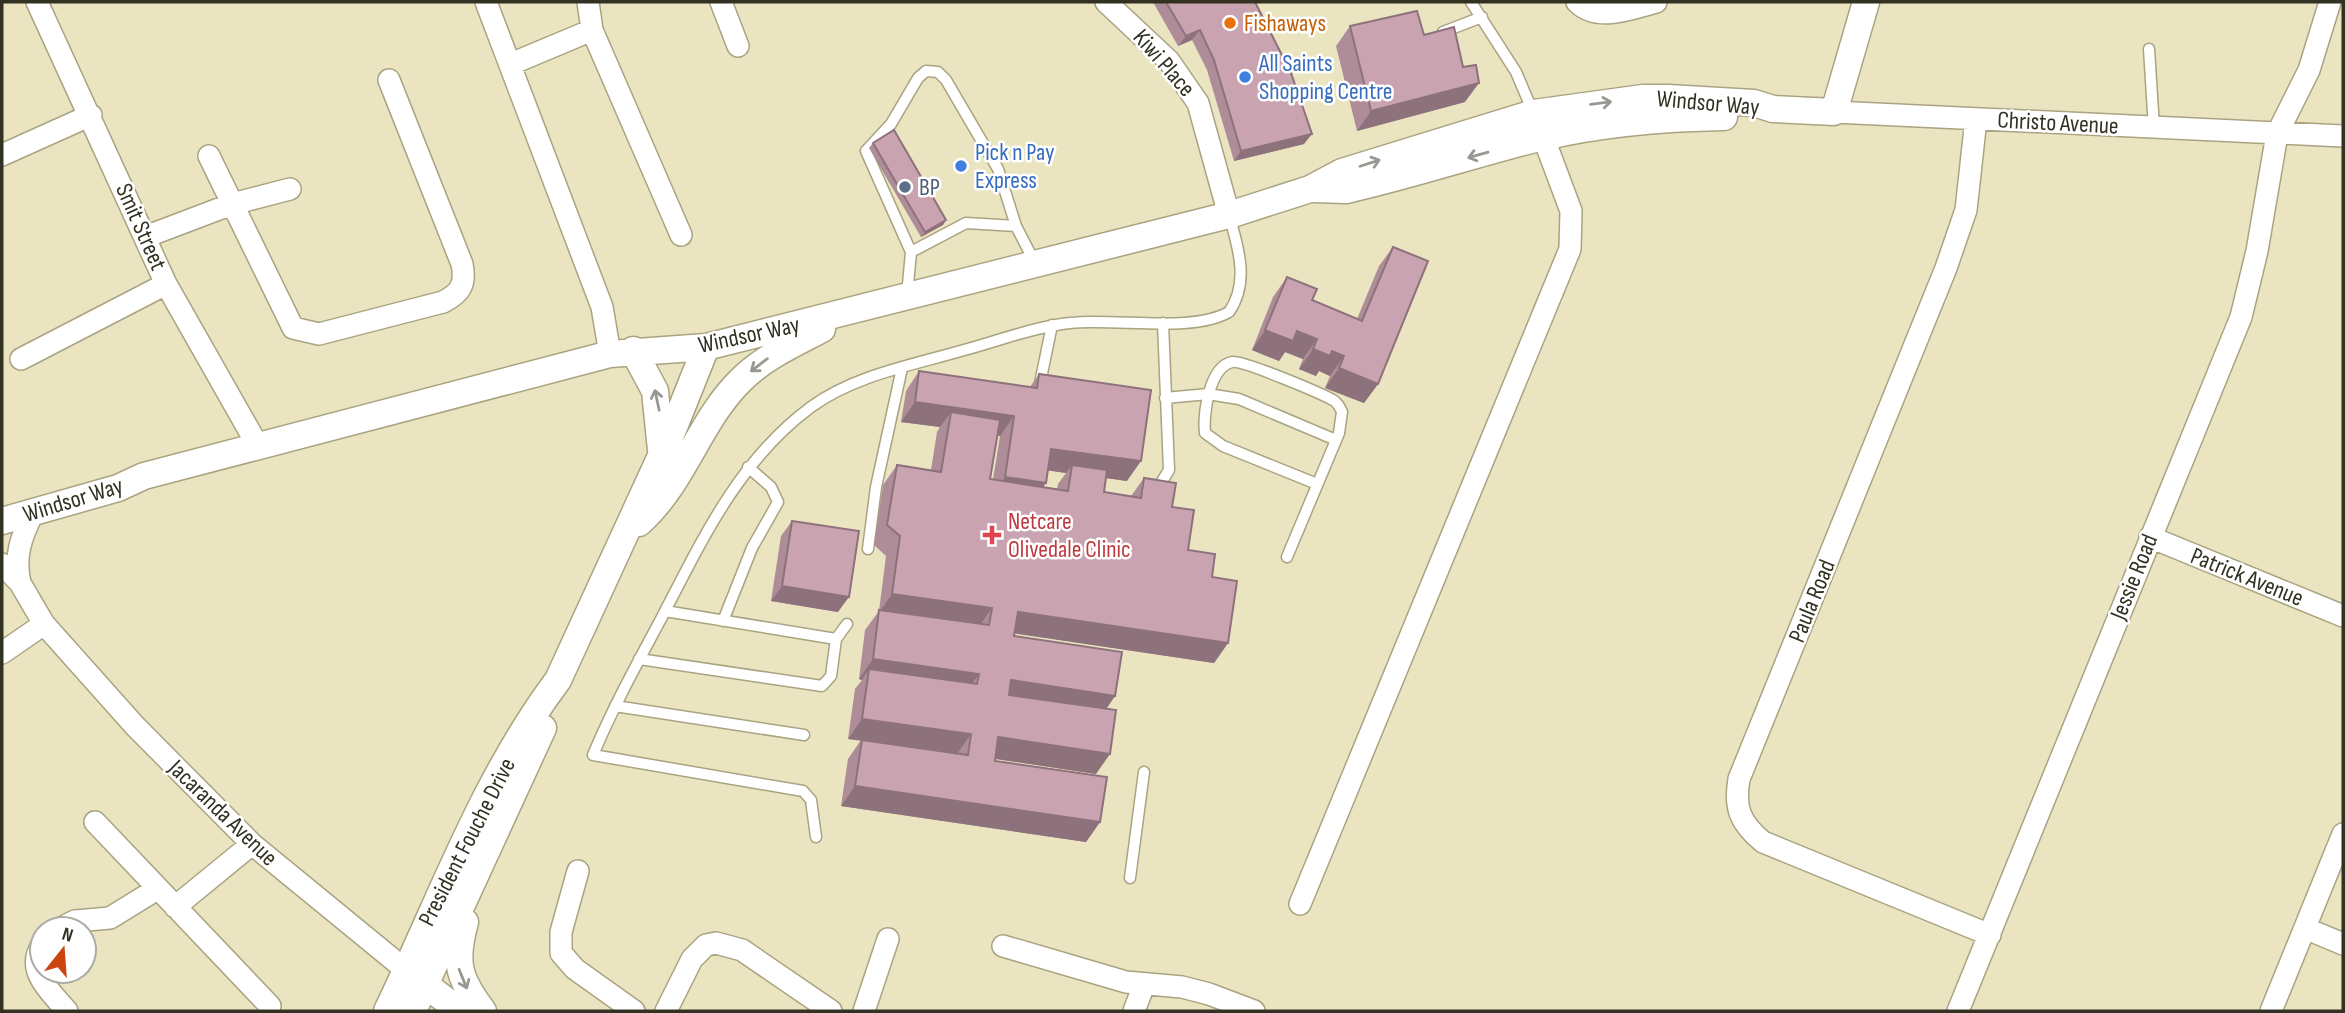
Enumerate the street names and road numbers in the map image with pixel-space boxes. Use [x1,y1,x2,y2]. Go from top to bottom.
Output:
street label: Kiwi Place [1127,23,1201,103]
street label: Windsor Way [1655,84,1761,122]
street label: Christo Avenue [1997,105,2119,141]
street label: Smit Street [109,179,173,275]
street label: Windsor Way [696,310,802,360]
street label: Windsor Way [20,471,126,529]
street label: Jessie Road [2103,530,2164,625]
street label: Patrick Avenue [2186,541,2308,613]
street label: Paula Road [1782,555,1842,647]
street label: Jacaranda Avenue [162,753,284,872]
street label: President Fouche Drive [412,753,522,931]

